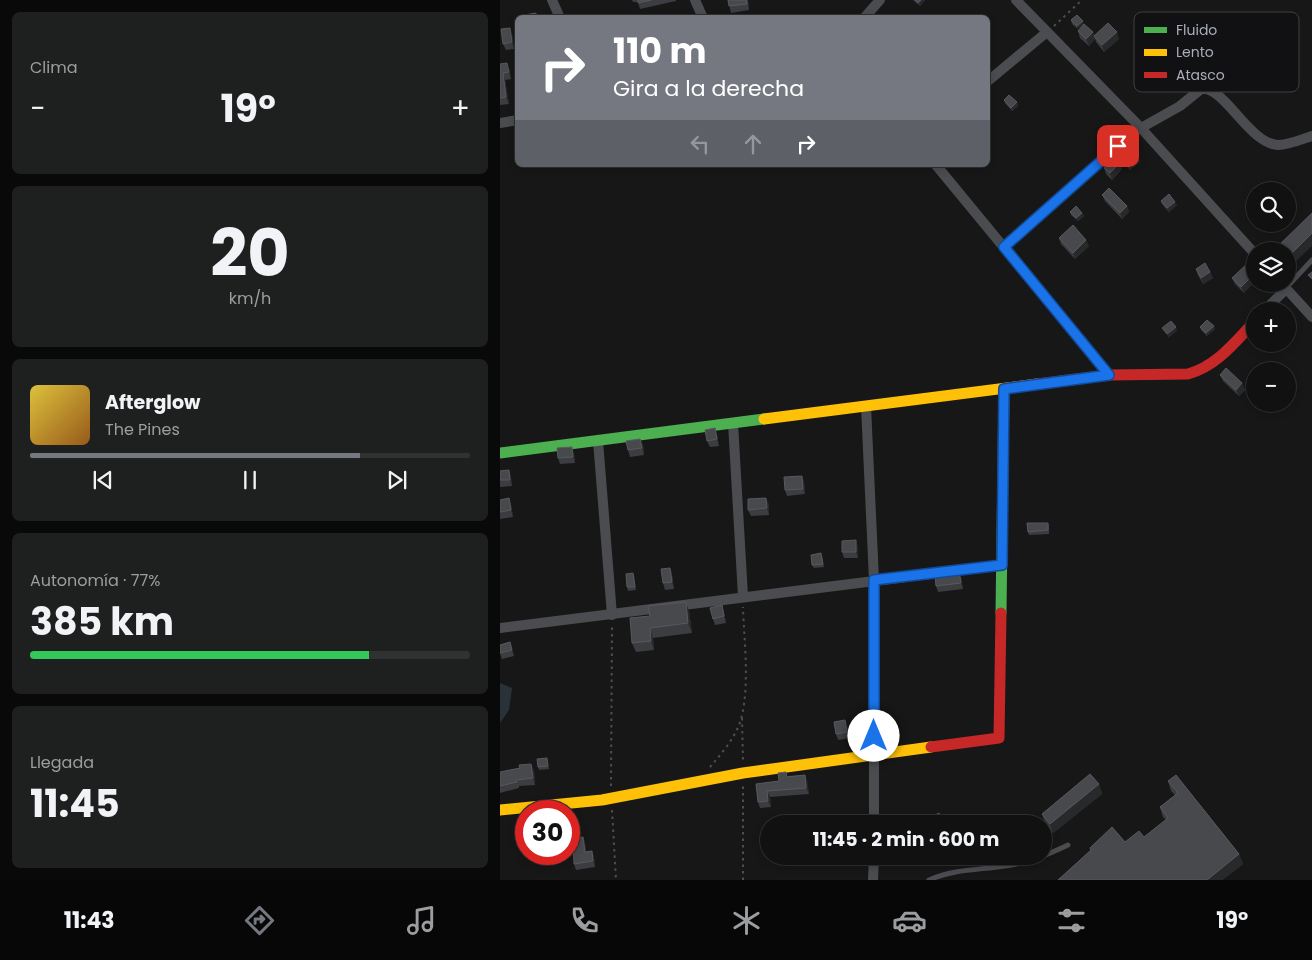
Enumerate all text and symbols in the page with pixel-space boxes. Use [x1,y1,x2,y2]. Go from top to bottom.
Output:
legend [1134,12,1299,92]
text: Fluido [1176,20,1217,40]
text: 110 m [613,26,707,75]
icon: right [530,35,595,100]
text: Lento [1176,42,1214,62]
text: Clima [30,56,78,79]
text: Atasco [1176,65,1225,85]
text: Gira a la derecha [613,73,804,104]
text: 19° [221,82,276,135]
text: − [30,89,45,128]
text: + [451,89,470,128]
pin [1097,125,1139,167]
icon: left [686,130,714,158]
icon: ahead [739,130,767,158]
icon: right [792,130,820,158]
icon: arrive [1104,132,1132,160]
map controls [1246,182,1296,412]
button: search [1246,182,1296,232]
text: 20 [210,208,290,299]
button: layers [1246,242,1296,292]
text: km/h [229,287,271,310]
button: + [1246,302,1296,352]
button: − [1246,362,1296,412]
text: Afterglow [105,389,200,416]
text: The Pines [105,418,180,441]
icon: previous [89,466,117,494]
icon: pause [236,466,264,494]
icon: next [383,466,411,494]
text: Autonomía · 77% [30,569,160,592]
text: 385 km [30,595,174,648]
position arrow [847,709,899,761]
text: Llegada [30,751,94,774]
text: 11:45 [30,777,120,830]
speed limit sign: 30 [515,800,580,865]
text: 11:45 · 2 min · 600 m [813,826,999,853]
icon: directions [242,903,277,938]
icon: music [404,903,439,938]
icon: phone [567,903,602,938]
icon: climate [729,903,764,938]
icon: car [892,903,927,938]
icon: filters [1054,903,1089,938]
text: 11:43 [64,905,115,936]
text: 19° [1216,905,1248,936]

